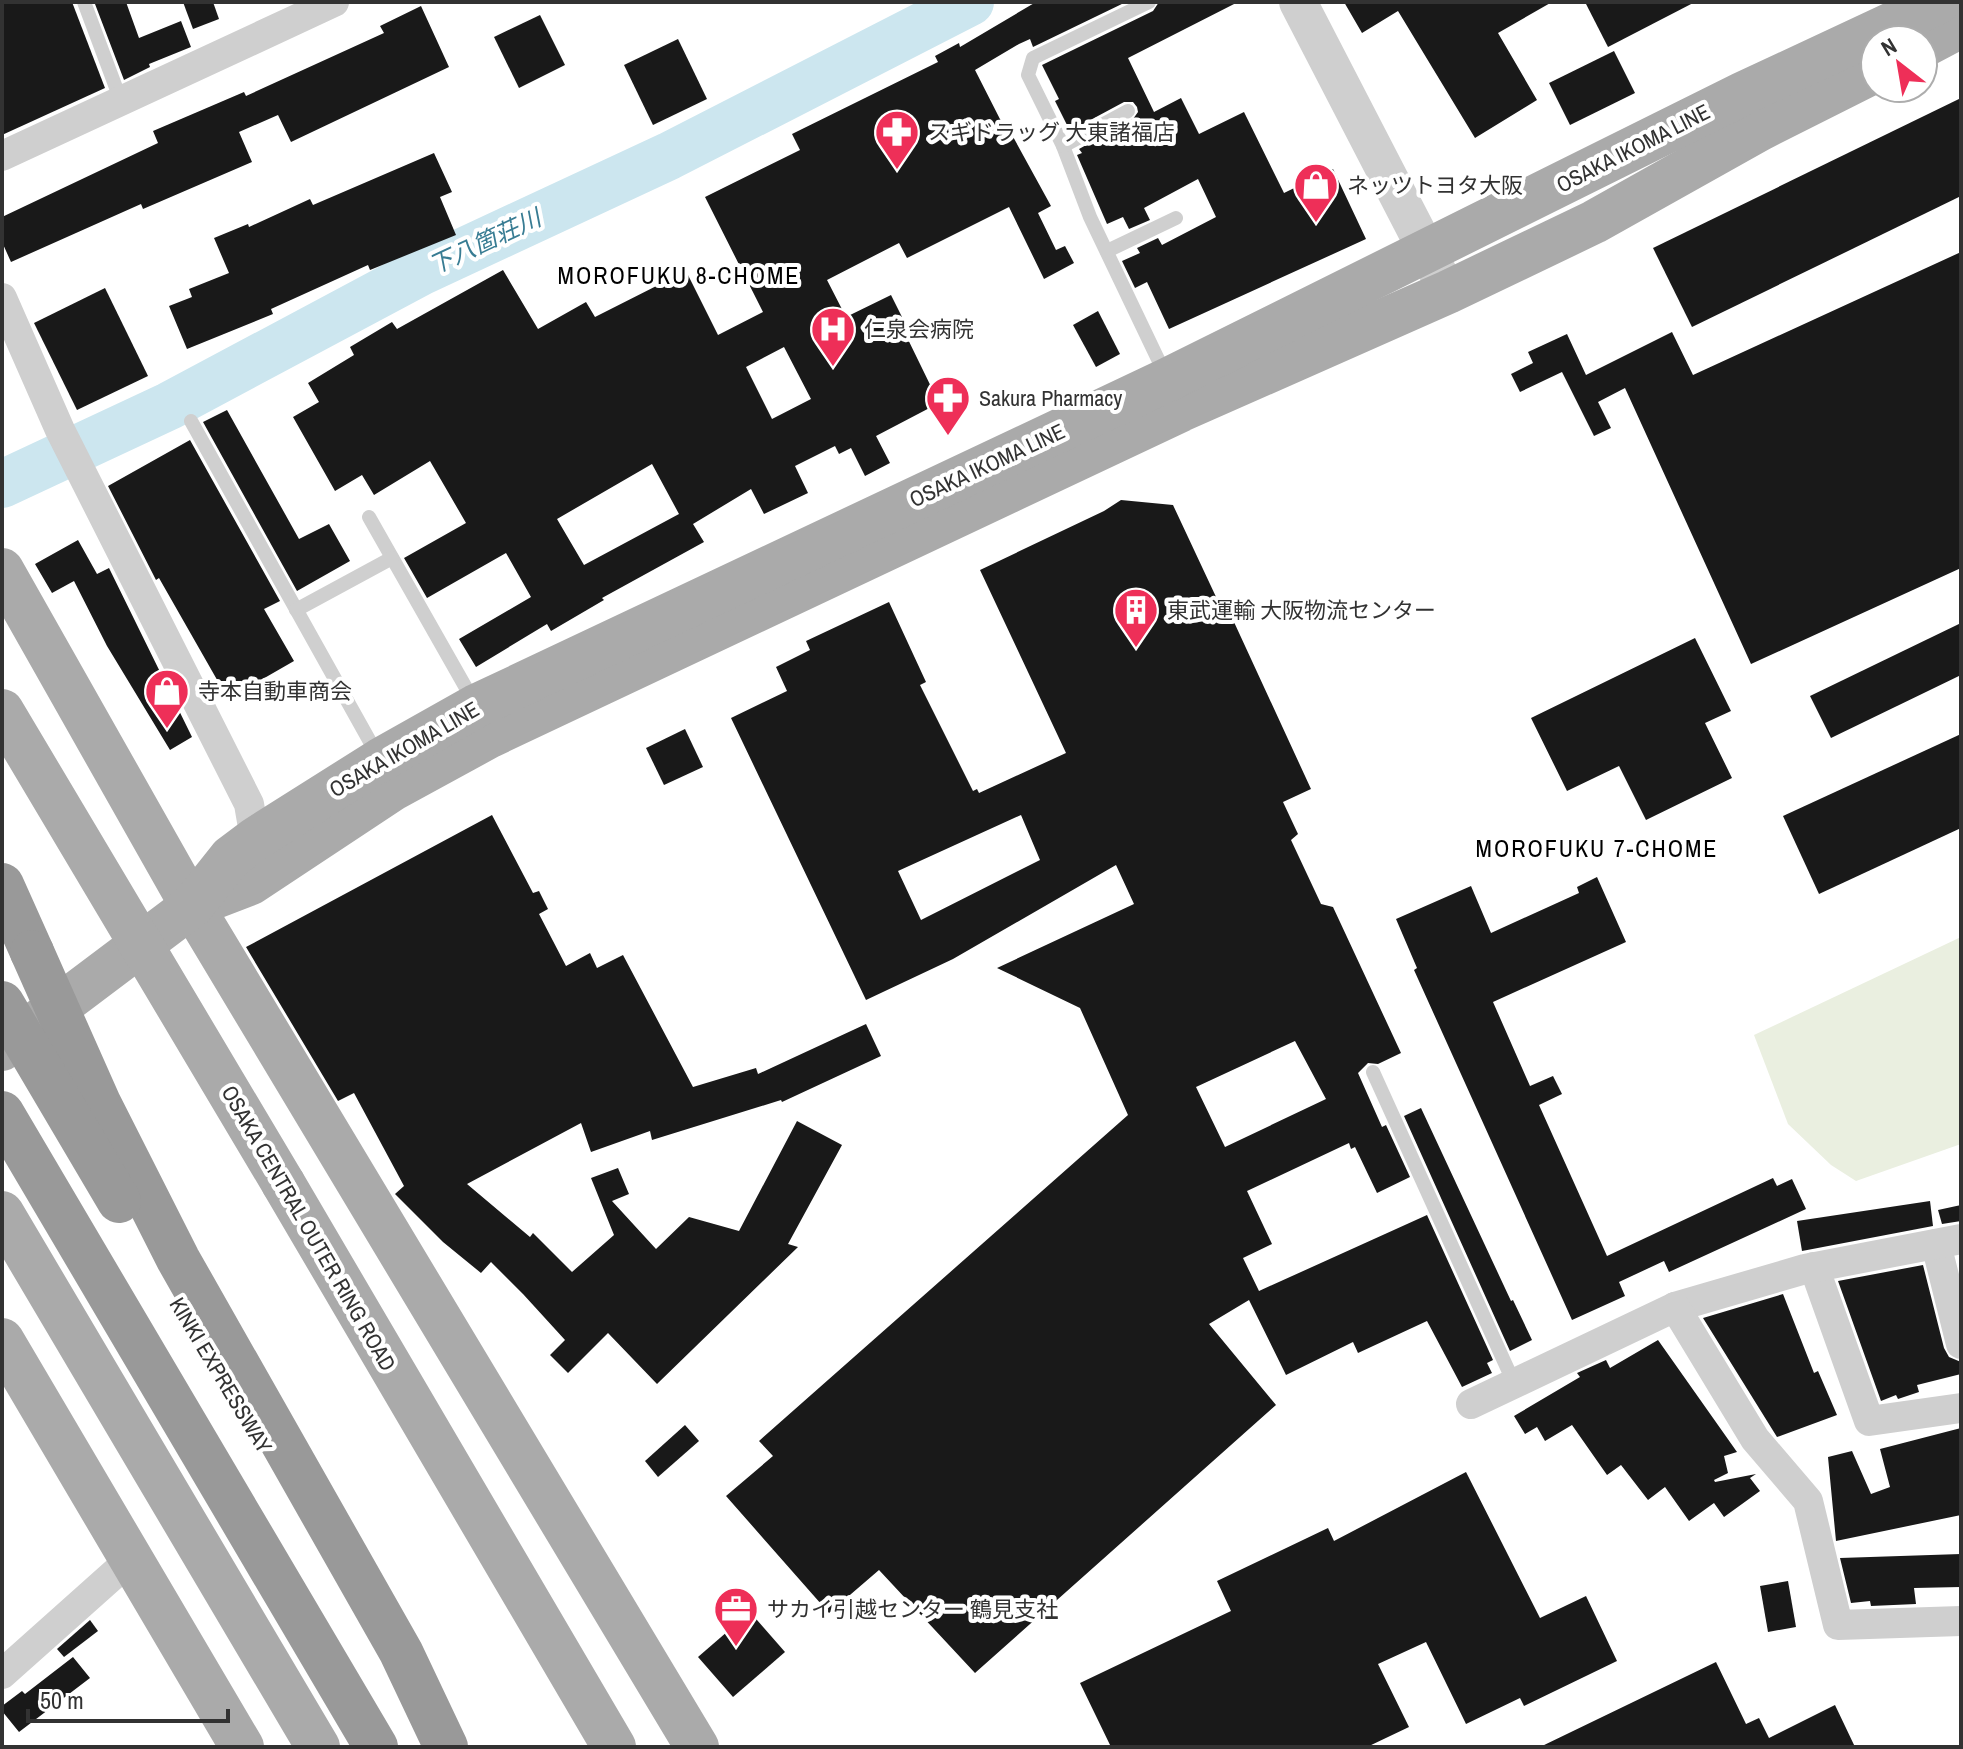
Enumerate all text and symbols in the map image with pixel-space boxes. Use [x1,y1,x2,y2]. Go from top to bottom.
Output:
north arrow [1859,24,1939,104]
text: N [1875,31,1902,63]
street label: OSAKA IKOMA LINE [1551,96,1715,200]
pharmacy icon: スギドラッグ 大東諸福店 [873,108,921,171]
place label: スギドラッグ 大東諸福店 [928,117,1175,147]
shop icon: ネッツトヨタ大阪 [1292,161,1340,224]
place label: ネッツトヨタ大阪 [1347,170,1523,200]
water label: 下八箇荘川 [423,200,548,281]
district label: MOROFUKU 8-CHOME [557,259,801,291]
hospital icon: 仁泉会病院 [809,305,857,368]
place label: 仁泉会病院 [864,314,974,344]
pharmacy icon: Sakura Pharmacy [924,374,972,437]
place label: Sakura Pharmacy [979,383,1122,413]
street label: OSAKA IKOMA LINE [904,416,1070,514]
building icon: 東武運輸 大阪物流センター [1112,586,1160,649]
place label: 東武運輸 大阪物流センター [1167,595,1436,625]
shop icon: 寺本自動車商会 [143,667,191,730]
place label: 寺本自動車商会 [198,676,352,706]
street label: OSAKA IKOMA LINE [324,694,484,804]
district label: MOROFUKU 7-CHOME [1475,832,1719,864]
street label: OSAKA CENTRAL OUTER RING ROAD [215,1080,403,1376]
street label: KINKI EXPRESSWAY [163,1292,279,1458]
office icon: サカイ引越センター 鶴見支社 [712,1585,760,1648]
place label: サカイ引越センター 鶴見支社 [767,1594,1058,1624]
scale bar [28,1673,228,1723]
text: 50 m [40,1684,84,1716]

